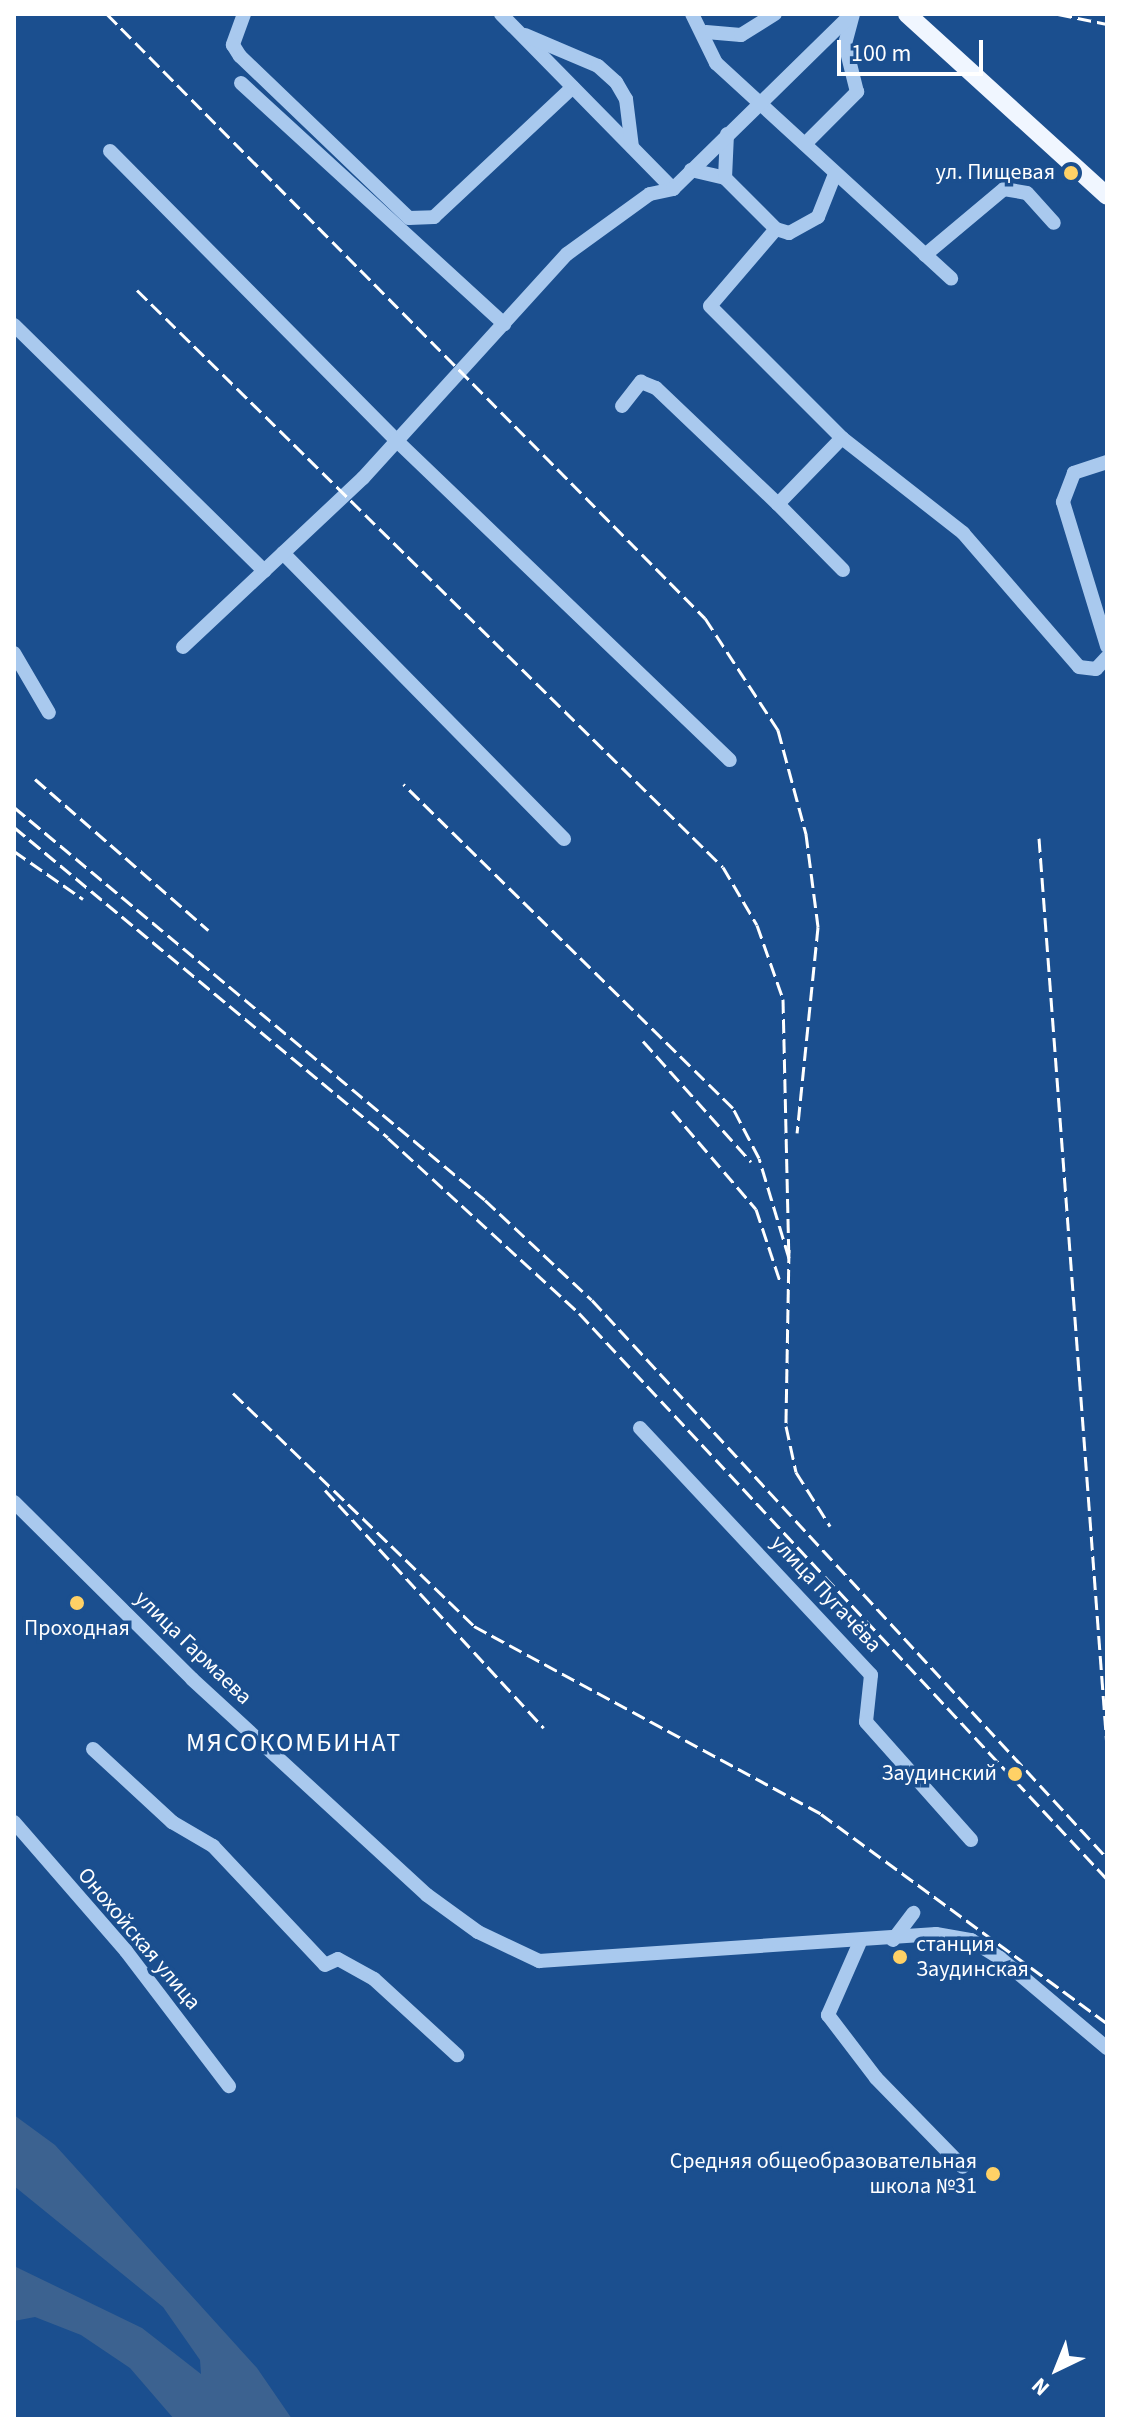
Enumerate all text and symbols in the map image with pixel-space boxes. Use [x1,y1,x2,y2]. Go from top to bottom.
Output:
scale bar [841,24,987,74]
text: 100 m [851,36,911,71]
place label: ул. Пищевая [935,160,1055,186]
marker: ул. Пищевая [1062,164,1080,182]
street label: улица Пугачёва [765,1530,887,1658]
street label: улица Гармаева [129,1586,257,1710]
marker: Проходная [68,1594,86,1612]
place label: Проходная [24,1616,130,1642]
district label: МЯСОКОМБИНАТ [186,1727,402,1759]
place label: Заудинский [881,1761,997,1787]
marker: Заудинский [1004,1763,1026,1785]
street label: Онохойская улица [72,1863,206,2015]
place label: станция Заудинская [916,1931,1029,1982]
marker: станция Заудинская [891,1948,909,1966]
place label: Средняя общеобразовательная школа №31 [670,2148,977,2200]
marker: Средняя общеобразовательная школа №31 [984,2165,1002,2183]
north arrow [1017,2329,1097,2409]
text: N [1024,2370,1057,2403]

